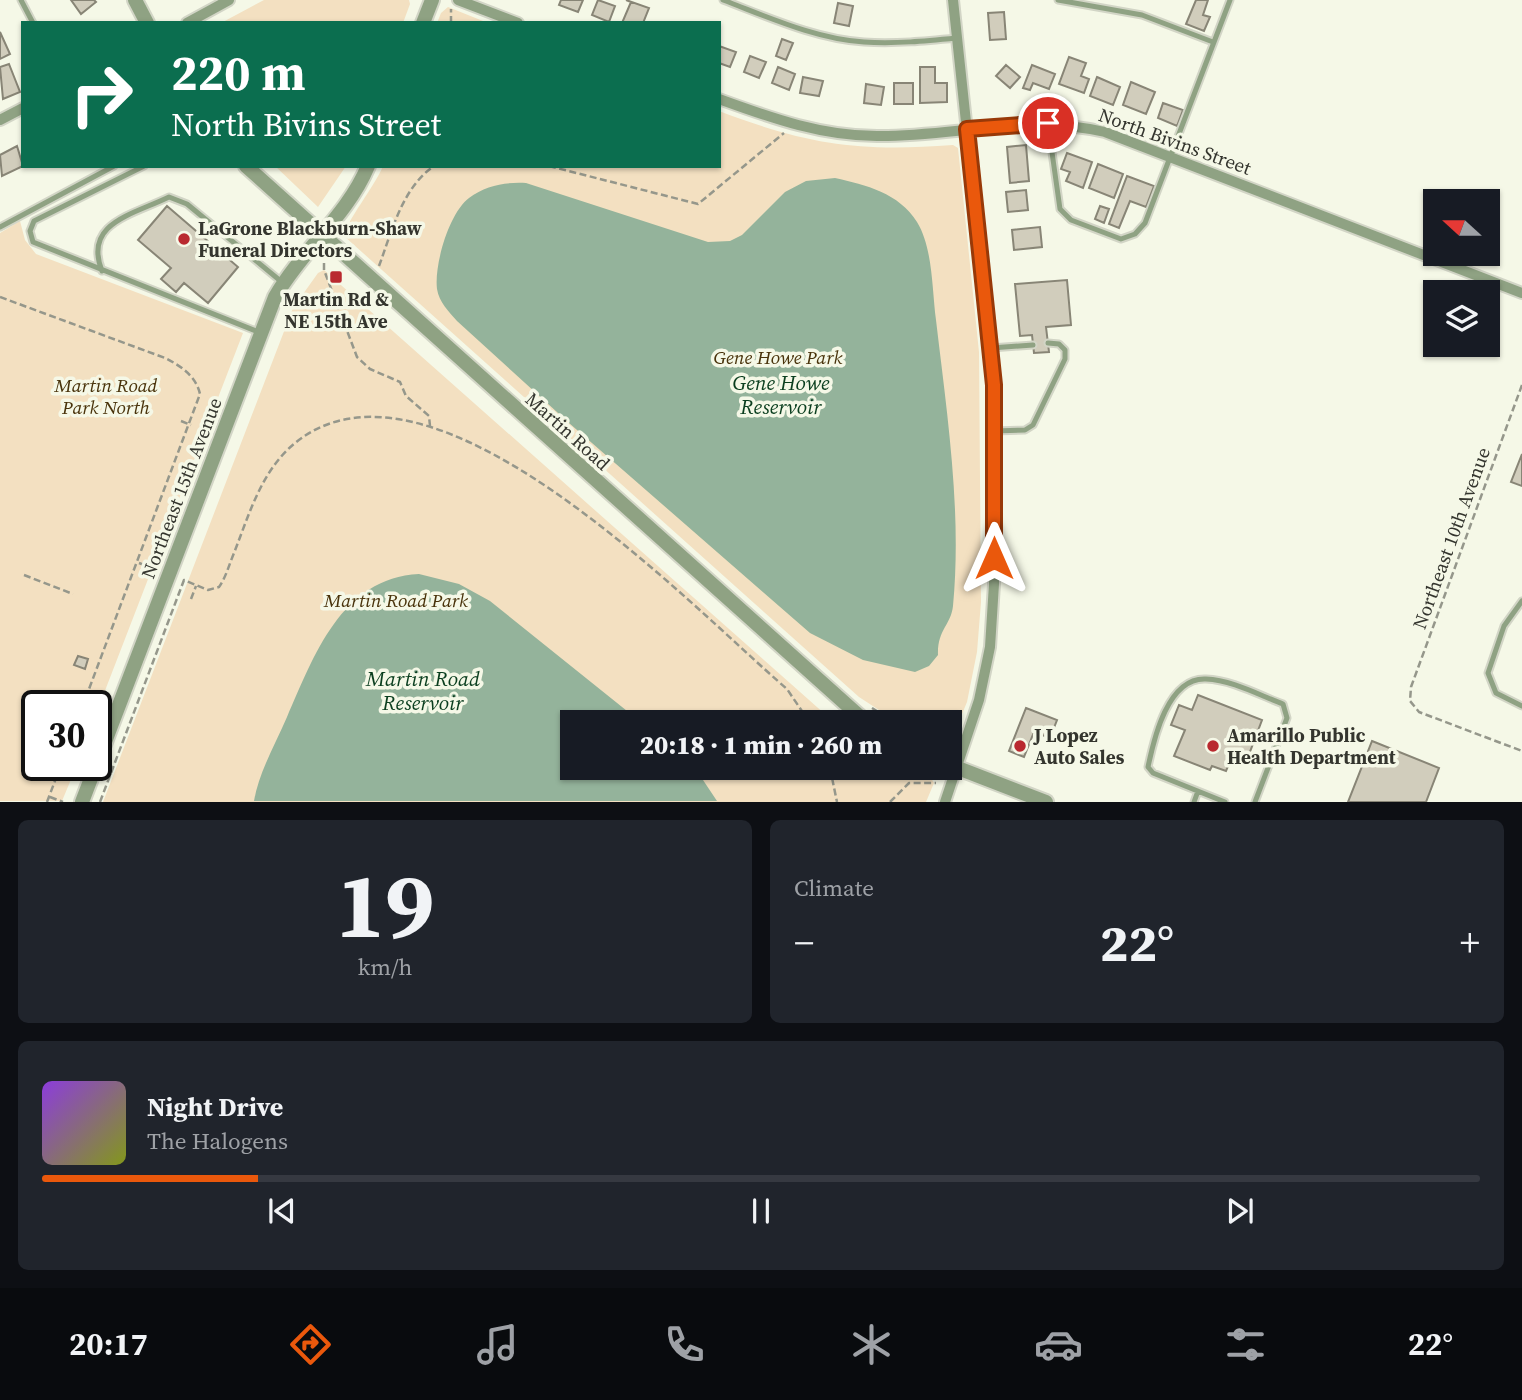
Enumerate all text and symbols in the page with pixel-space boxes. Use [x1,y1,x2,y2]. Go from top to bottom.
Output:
text: 220 m [171,39,306,106]
icon: right [56,49,147,140]
pin [1018,93,1078,153]
street label: North Bivins Street [1095,101,1256,181]
text: North Bivins Street [171,103,441,147]
icon: arrive [1029,104,1067,142]
north arrow [1423,189,1500,266]
map controls [1423,189,1500,357]
place label: LaGrone Blackburn-Shaw Funeral Directors [198,215,422,263]
marker: LaGrone Blackburn-Shaw Funeral Directors [176,231,192,247]
marker: Martin Rd & NE 15th Ave [328,269,344,285]
button: layers [1423,280,1500,357]
place label: Martin Rd & NE 15th Ave [283,286,389,334]
park label: Gene Howe Park [714,344,842,370]
water label: Gene Howe Reservoir [732,368,830,421]
park label: Martin Road Park North [53,372,158,420]
street label: Martin Road [520,386,616,476]
street label: Northeast 15th Avenue [135,394,227,582]
street label: Northeast 10th Avenue [1406,444,1496,632]
position arrow [957,521,1031,595]
park label: Martin Road Park [323,587,468,613]
water label: Martin Road Reservoir [365,664,480,717]
speed limit sign: 30 [21,690,112,781]
place label: J Lopez Auto Sales [1033,722,1125,770]
place label: Amarillo Public Health Department [1227,722,1396,770]
text: 20:18 · 1 min · 260 m [640,727,882,763]
marker: J Lopez Auto Sales [1012,738,1028,754]
marker: Amarillo Public Health Department [1205,738,1221,754]
text: 19 [336,843,434,967]
text: Climate [794,872,874,904]
text: 22° [1100,907,1174,978]
text: − [794,917,814,969]
text: + [1460,917,1480,969]
text: km/h [358,951,412,983]
text: Night Drive [147,1089,283,1125]
text: The Halogens [147,1125,288,1157]
icon: previous [263,1192,301,1230]
icon: pause [742,1192,780,1230]
icon: next [1221,1192,1259,1230]
icon: directions [286,1320,335,1369]
icon: music [473,1320,522,1369]
icon: phone [660,1320,709,1369]
icon: climate [847,1320,896,1369]
icon: car [1034,1320,1083,1369]
icon: filters [1221,1320,1270,1369]
text: 20:17 [69,1322,148,1366]
text: 22° [1408,1322,1453,1366]

